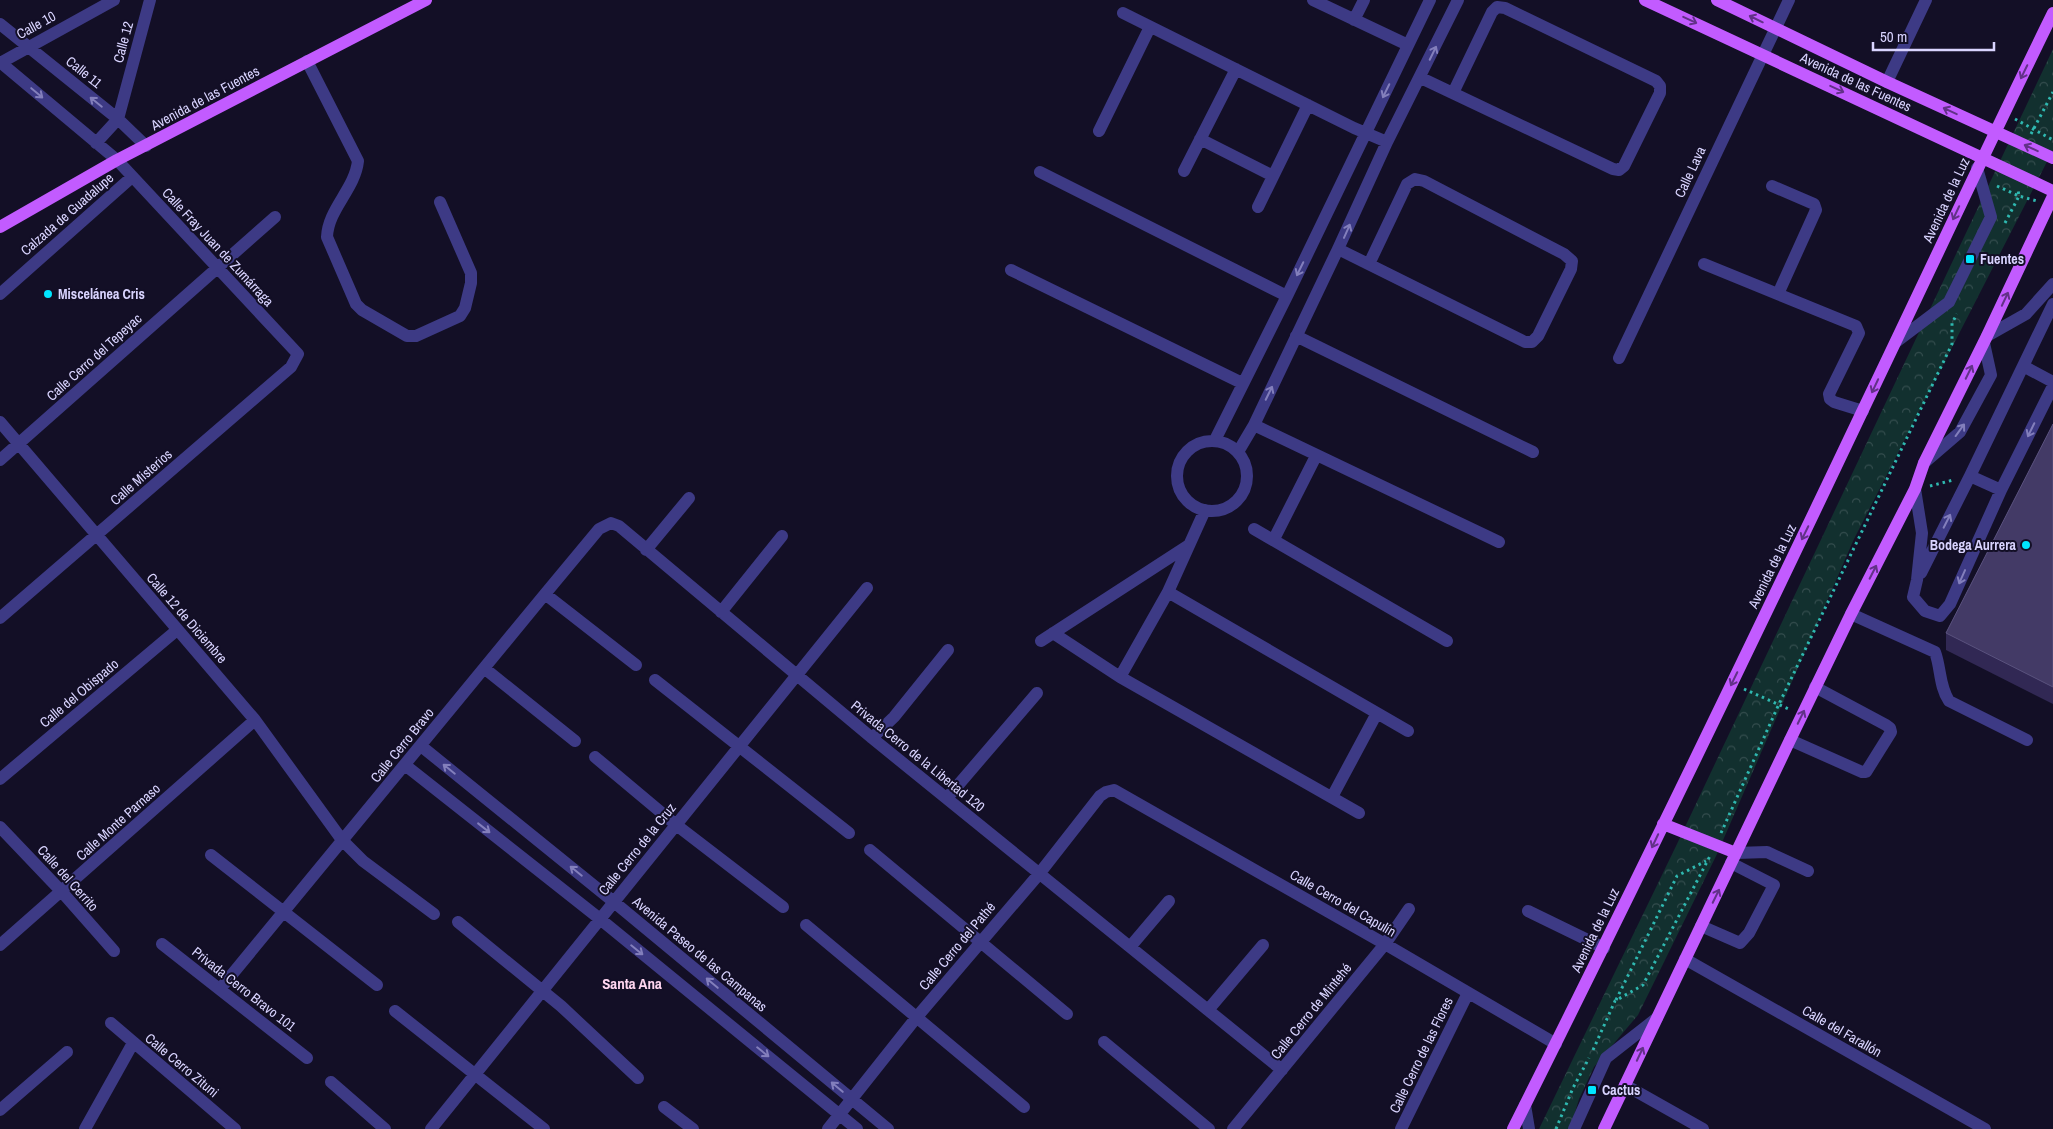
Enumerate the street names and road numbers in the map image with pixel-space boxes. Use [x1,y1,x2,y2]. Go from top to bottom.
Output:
street label: Calle 10 [13,7,59,43]
street label: Calle 12 [109,19,137,65]
street label: Avenida de las Fuentes [1797,48,1915,116]
street label: Calle 11 [62,52,106,92]
street label: Avenida de las Fuentes [147,62,263,135]
street label: Calle Lava [1670,143,1710,200]
street label: Avenida de la Luz [1918,154,1974,246]
street label: Calzada de Guadalupe [17,169,117,259]
street label: Calle Fray Juan de Zumárraga [158,184,278,311]
street label: Calle Cerro del Tepeyac [43,309,146,405]
street label: Calle Misterios [106,445,176,509]
street label: Avenida de la Luz [1743,521,1800,612]
street label: Calle 12 de Diciembre [143,569,231,667]
street label: Calle del Obispado [36,655,122,731]
street label: Privada Cerro de la Libertad 120 [847,696,989,816]
street label: Calle Cerro Bravo [366,704,438,786]
street label: Calle Monte Parnaso [72,779,164,865]
street label: Calle Cerro de la Cruz [594,799,680,899]
street label: Calle del Cerrito [34,841,102,915]
street label: Calle Cerro del Capulín [1287,865,1399,941]
street label: Avenida de la Luz [1566,885,1623,976]
street label: Avenida Paseo de las Campanas [628,892,771,1016]
street label: Calle Cerro del Pathé [915,898,999,994]
street label: Privada Cerro Bravo 101 [188,943,300,1036]
street label: Calle Cerro de Mintehé [1267,959,1355,1063]
street label: Calle Cerro de las Flores [1385,994,1457,1116]
street label: Calle del Farallón [1799,1001,1885,1061]
street label: Calle Cerro Zituni [142,1029,222,1101]

